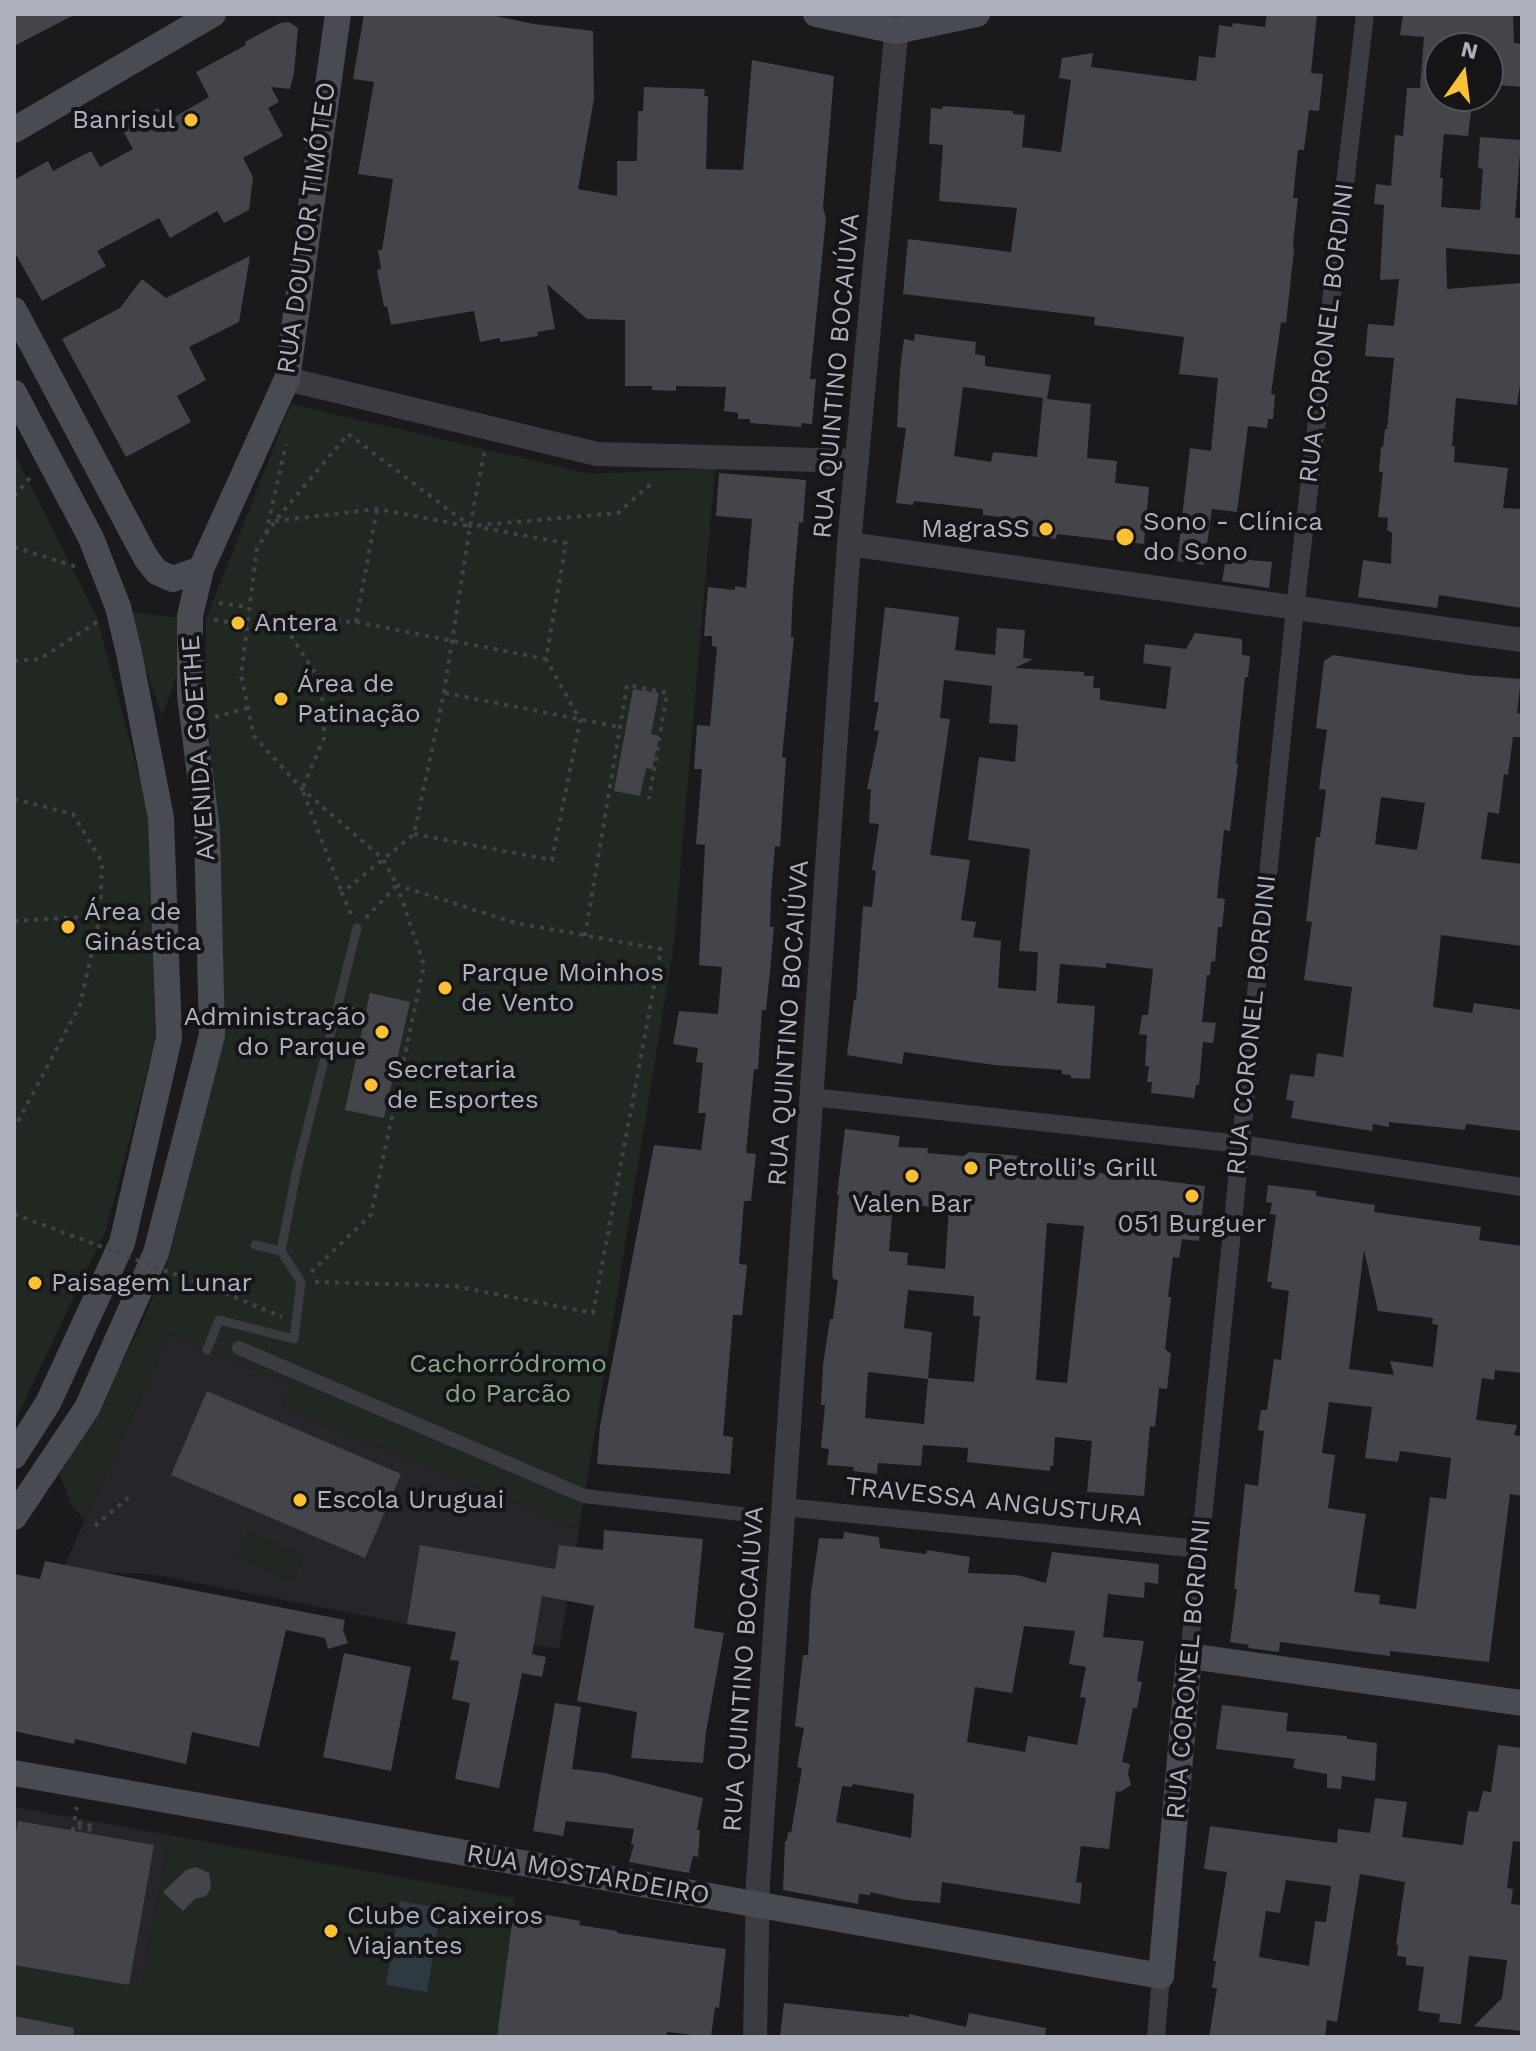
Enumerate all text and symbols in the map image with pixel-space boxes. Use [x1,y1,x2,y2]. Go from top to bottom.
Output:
north arrow [1424,32,1504,112]
text: N [1459,36,1480,64]
street label: RUA DOUTOR TIMÓTEO [271,80,343,376]
place label: Banrisul [72,104,175,136]
marker: Banrisul [182,111,200,129]
street label: RUA CORONEL BORDINI [1293,181,1361,485]
street label: RUA QUINTINO BOCAIÚVA [807,212,867,540]
place label: Sono - Clínica do Sono [1143,506,1323,568]
place label: MagraSS [921,513,1030,545]
marker: MagraSS [1037,520,1055,538]
marker: Sono - Clínica do Sono [1114,526,1136,548]
place label: Antera [254,607,338,639]
marker: Antera [229,614,247,632]
street label: AVENIDA GOETHE [176,634,222,862]
place label: Área de Patinação [297,668,421,730]
marker: Área de Patinação [272,690,290,708]
street label: RUA QUINTINO BOCAIÚVA [762,859,816,1187]
street label: RUA CORONEL BORDINI [1221,873,1283,1177]
place label: Área de Ginástica [84,896,201,958]
marker: Área de Ginástica [59,918,77,936]
place label: Parque Moinhos de Vento [461,957,664,1018]
marker: Parque Moinhos de Vento [436,979,454,997]
place label: Administração do Parque [184,1001,366,1062]
marker: Administração do Parque [373,1023,391,1041]
place label: Secretaria de Esportes [387,1054,539,1116]
marker: Secretaria de Esportes [362,1076,380,1094]
place label: Petrolli's Grill [987,1152,1157,1184]
marker: Petrolli's Grill [962,1159,980,1177]
marker: Valen Bar [903,1167,921,1185]
marker: 051 Burguer [1183,1187,1201,1205]
place label: Valen Bar [852,1188,972,1220]
place label: 051 Burguer [1118,1208,1266,1240]
place label: Paisagem Lunar [51,1267,252,1299]
marker: Paisagem Lunar [26,1274,44,1292]
park label: Cachorródromo do Parcão [409,1348,607,1410]
street label: TRAVESSA ANGUSTURA [844,1471,1144,1533]
place label: Escola Uruguai [316,1484,504,1516]
marker: Escola Uruguai [291,1491,309,1509]
street label: RUA QUINTINO BOCAIÚVA [717,1505,771,1833]
street label: RUA CORONEL BORDINI [1160,1517,1218,1821]
street label: RUA MOSTARDEIRO [464,1838,712,1912]
place label: Clube Caixeiros Viajantes [347,1900,543,1962]
marker: Clube Caixeiros Viajantes [322,1922,340,1940]

